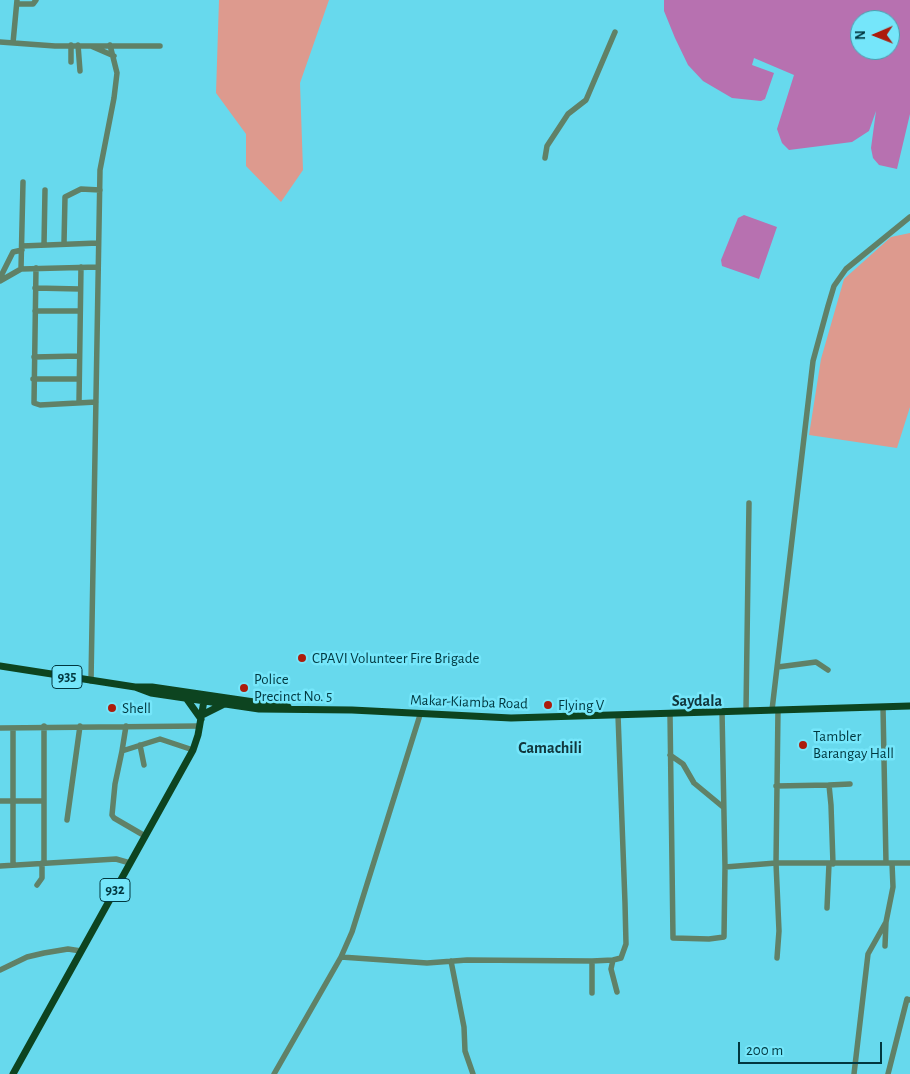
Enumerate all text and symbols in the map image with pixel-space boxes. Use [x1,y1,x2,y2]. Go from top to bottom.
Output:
north arrow [850,10,900,60]
text: N [854,30,868,40]
place label: CPAVI Volunteer Fire Brigade [312,649,479,667]
marker: CPAVI Volunteer Fire Brigade [296,652,308,664]
road number: 935 [52,666,82,689]
place label: Police Precinct No. 5 [254,670,332,705]
marker: Police Precinct No. 5 [238,682,250,694]
street label: Makar-Kiamba Road [410,691,528,713]
district label: Saydala [672,691,722,711]
place label: Flying V [558,696,604,714]
place label: Shell [122,699,151,717]
marker: Flying V [542,699,554,711]
marker: Shell [106,702,118,714]
place label: Tambler Barangay Hall [813,727,894,762]
district label: Camachili [518,738,582,758]
marker: Tambler Barangay Hall [797,739,809,751]
road number: 932 [100,878,130,902]
scale bar [740,1032,884,1064]
text: 200 m [746,1043,783,1058]

